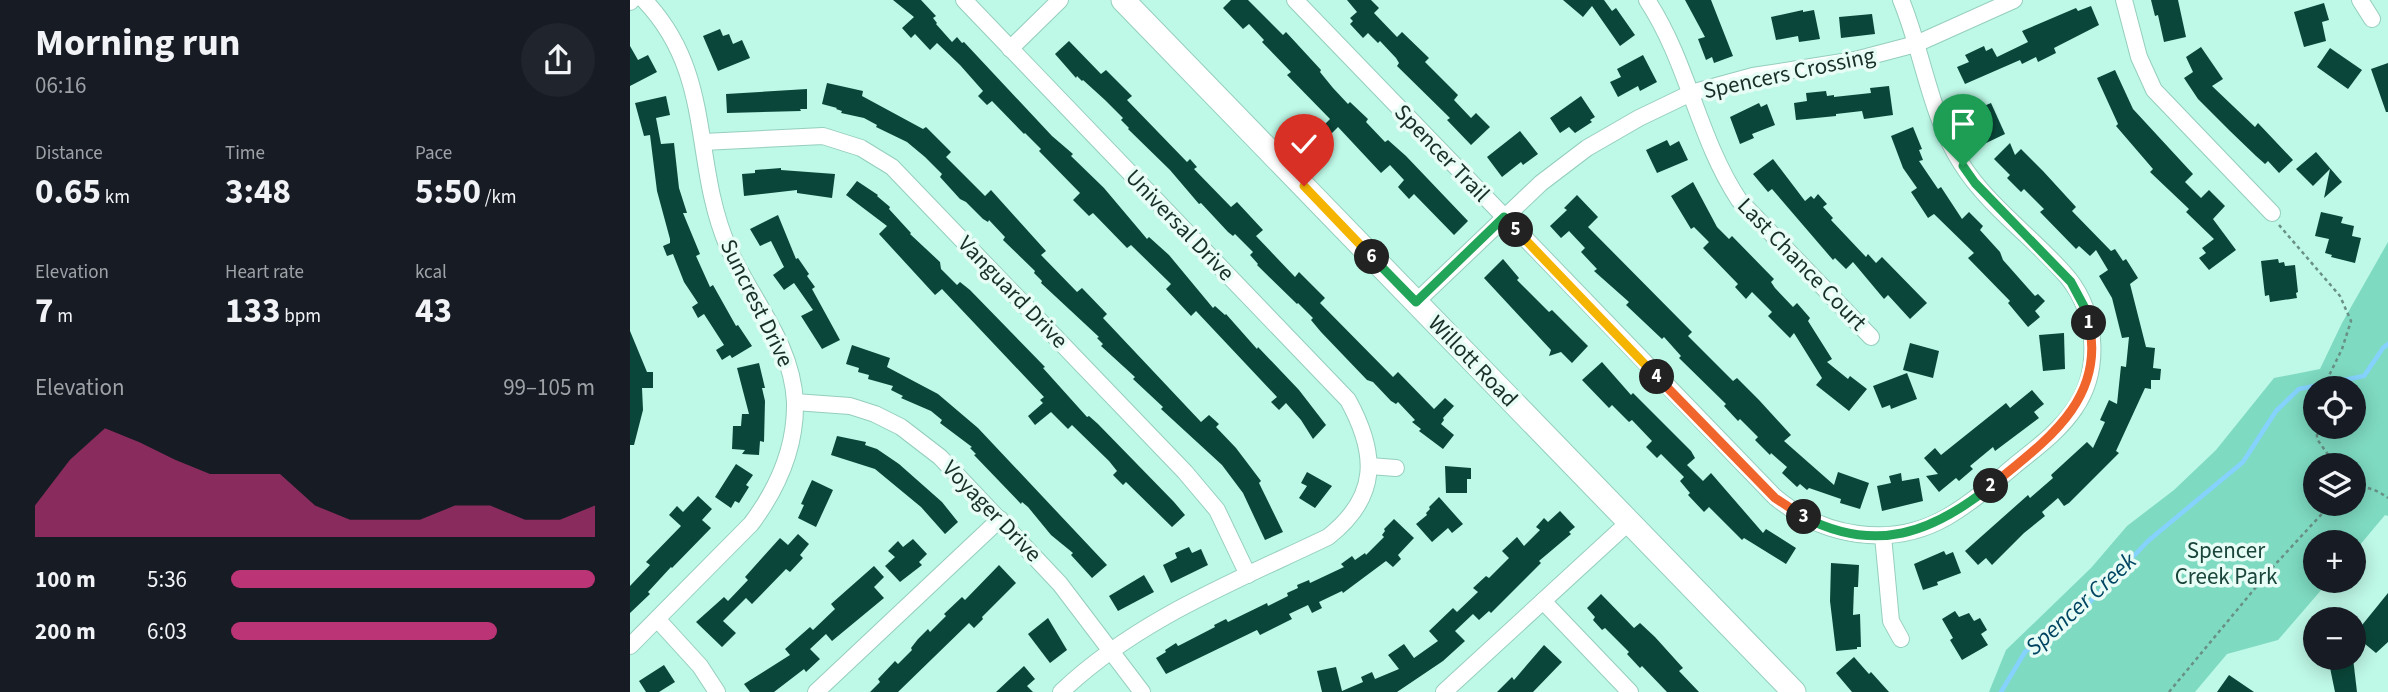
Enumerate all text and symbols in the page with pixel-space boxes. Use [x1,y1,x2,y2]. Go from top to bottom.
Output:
text: Morning run [35,16,240,70]
button: share [521,23,595,97]
street label: Spencers Crossing [1700,39,1878,107]
text: 06:16 [35,69,86,102]
pin [1933,94,1993,166]
street label: Spencer Trail [1387,97,1497,209]
icon: arrive [1944,105,1982,143]
pin [1274,114,1334,186]
icon: check [1285,125,1323,163]
text: Distance [35,140,103,167]
text: Time [225,140,265,167]
text: Pace [415,140,452,167]
street label: Universal Drive [1118,162,1242,288]
text: 0.65 [35,167,101,217]
text: 3:48 [225,167,291,217]
text: 5:50 [415,167,481,217]
text: km [101,184,130,211]
text: /km [481,184,517,211]
street label: Last Chance Court [1730,190,1874,338]
pin: 5 [1498,212,1533,247]
text: 5 [1510,216,1521,243]
street label: Vanguard Drive [950,228,1076,356]
street label: Suncrest Drive [712,234,802,372]
pin: 6 [1354,240,1390,274]
text: 6 [1366,243,1377,270]
text: Elevation [35,259,109,286]
text: Heart rate [225,259,304,286]
text: kcal [415,259,447,286]
text: 7 [35,286,53,336]
text: 133 [225,286,280,336]
text: 43 [415,286,452,336]
text: m [53,303,73,330]
text: bpm [280,303,321,330]
pin: 1 [2072,306,2106,340]
street label: Willott Road [1421,308,1525,414]
text: 1 [2083,309,2094,336]
pin: 4 [1640,360,1674,394]
text: 4 [1651,363,1662,390]
text: Elevation [35,371,125,404]
text: 99–105 m [503,371,595,404]
map controls [2303,376,2366,670]
button: locate [2303,376,2366,439]
street label: Voyager Drive [935,452,1049,570]
button: layers [2303,453,2366,516]
pin: 2 [1974,468,2008,504]
text: 2 [1985,472,1996,499]
pin: 3 [1786,500,1822,534]
text: 3 [1798,503,1809,530]
button: + [2303,530,2366,593]
park label: Spencer Creek Park [2175,534,2278,593]
water label: Spencer Creek [2017,544,2145,664]
text: 100 m [35,563,96,596]
text: 5:36 [147,563,187,596]
button: − [2303,607,2366,670]
text: 200 m [35,615,96,648]
text: 6:03 [147,615,187,648]

